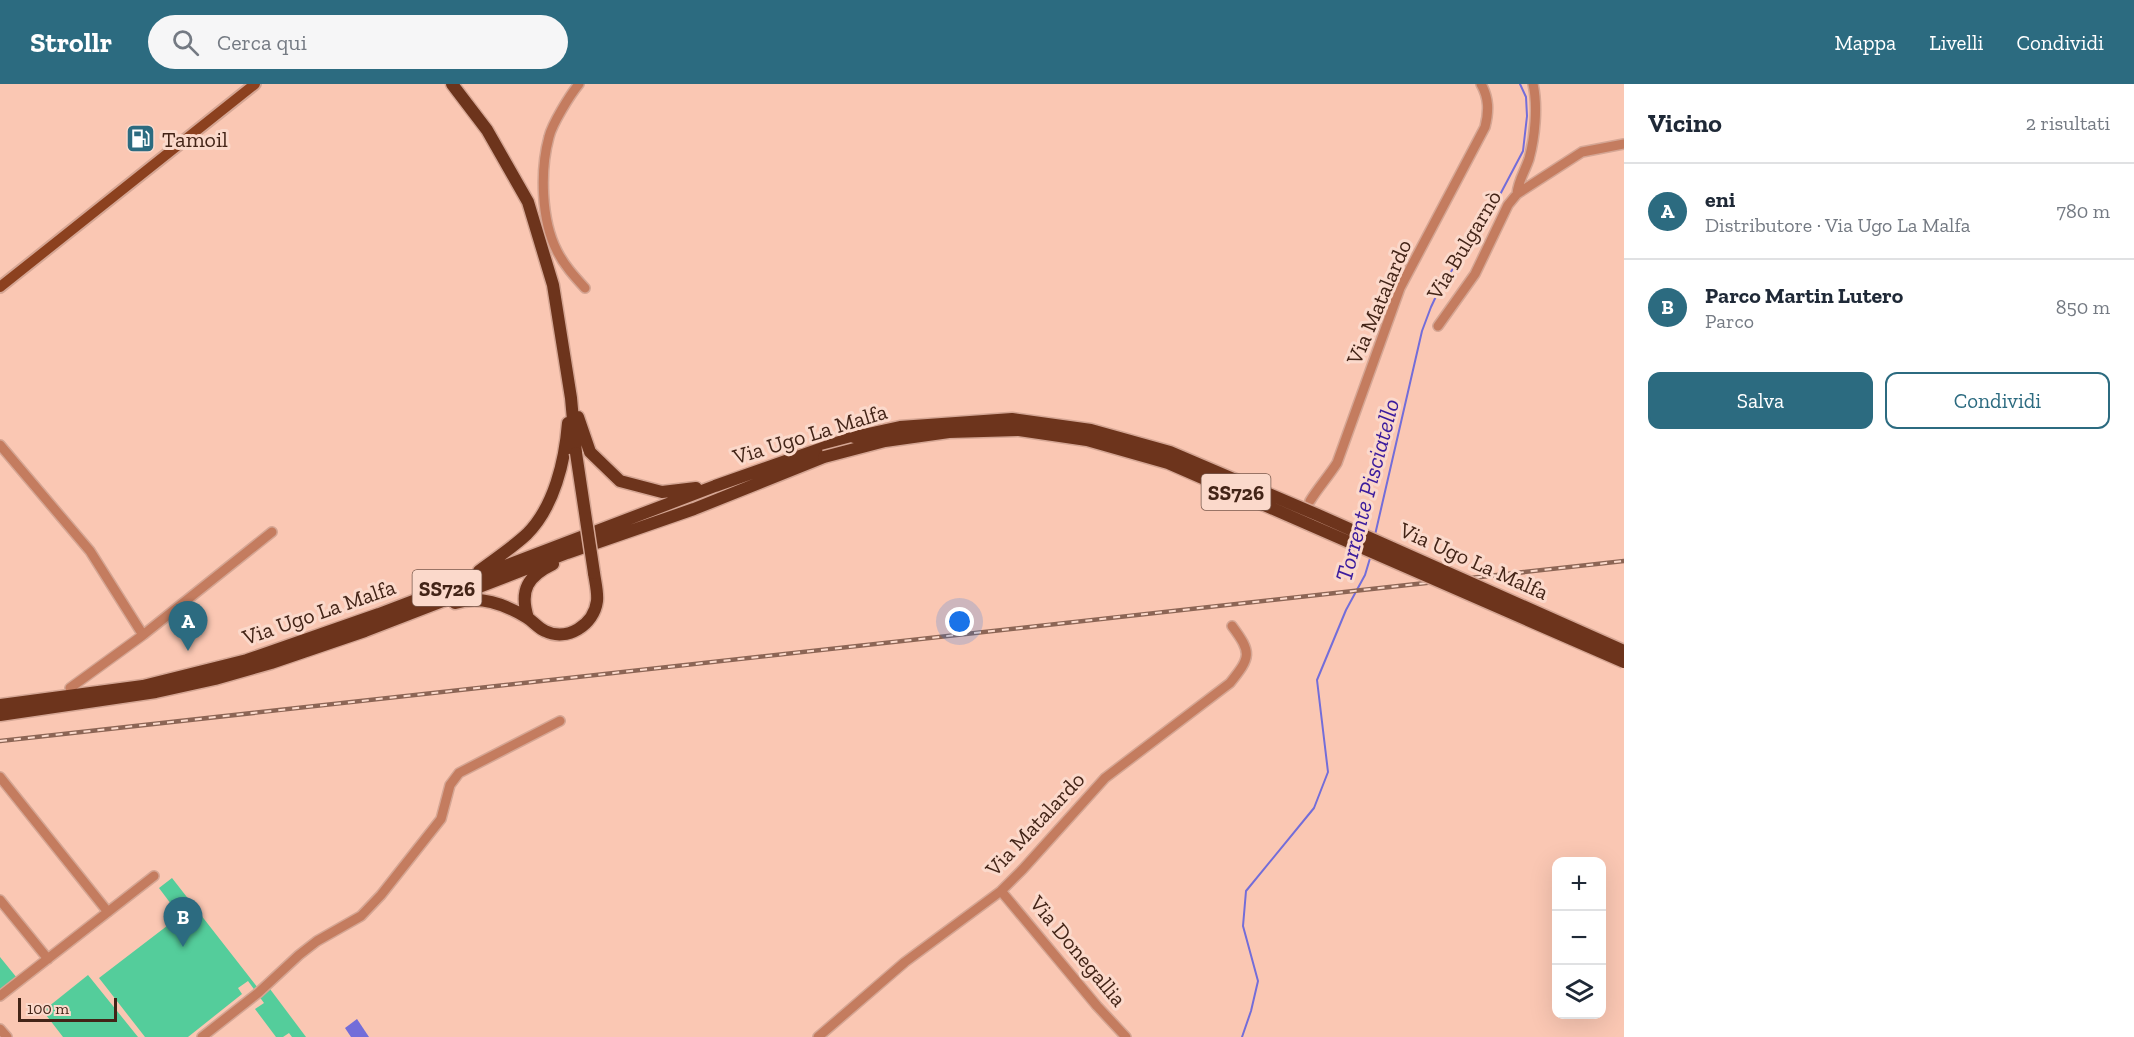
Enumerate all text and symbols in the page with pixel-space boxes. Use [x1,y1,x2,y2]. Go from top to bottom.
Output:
search box [148,15,568,69]
text: Strollr [30,26,112,59]
icon: search [169,26,202,59]
text: Cerca qui [217,29,307,56]
text: Mappa [1834,30,1896,55]
text: Livelli [1929,30,1984,55]
text: Condividi [2017,30,2104,55]
text: Vicino [1648,107,1722,139]
text: 2 risultati [2026,111,2110,135]
fuel station icon: Tamoil [125,123,157,155]
place label: Tamoil [162,126,228,153]
street label: Via Bulgarnò [1420,185,1507,305]
text: eni [1705,186,1735,213]
text: A [1661,199,1674,223]
text: 780 m [2057,199,2110,223]
text: Distributore · Via Ugo La Malfa [1705,213,1970,237]
street label: Via Matalardo [1340,235,1417,370]
text: Parco Martin Lutero [1705,282,1903,309]
text: B [1661,295,1674,319]
text: 850 m [2056,295,2110,319]
text: Parco [1705,309,1754,333]
button: Salva [1648,372,1873,429]
button: Condividi [1885,372,2110,429]
water label: Torrente Pisciatello [1329,395,1405,585]
street label: Via Ugo La Malfa [729,398,891,471]
road number: SS726 [1202,474,1270,510]
street label: Via Ugo La Malfa [1395,516,1553,606]
road number: SS726 [412,570,482,606]
street label: Via Ugo La Malfa [238,573,399,651]
pin: A [168,602,207,651]
your location [945,607,974,636]
street label: Via Matalardo [979,766,1090,883]
map controls [1552,857,1606,1019]
button: + [1552,857,1606,911]
street label: Via Donegallia [1023,889,1132,1012]
pin: B [164,898,202,947]
button: − [1552,911,1606,965]
button: layers [1552,965,1606,1019]
scale bar [18,995,117,1022]
text: 100 m [27,999,69,1018]

